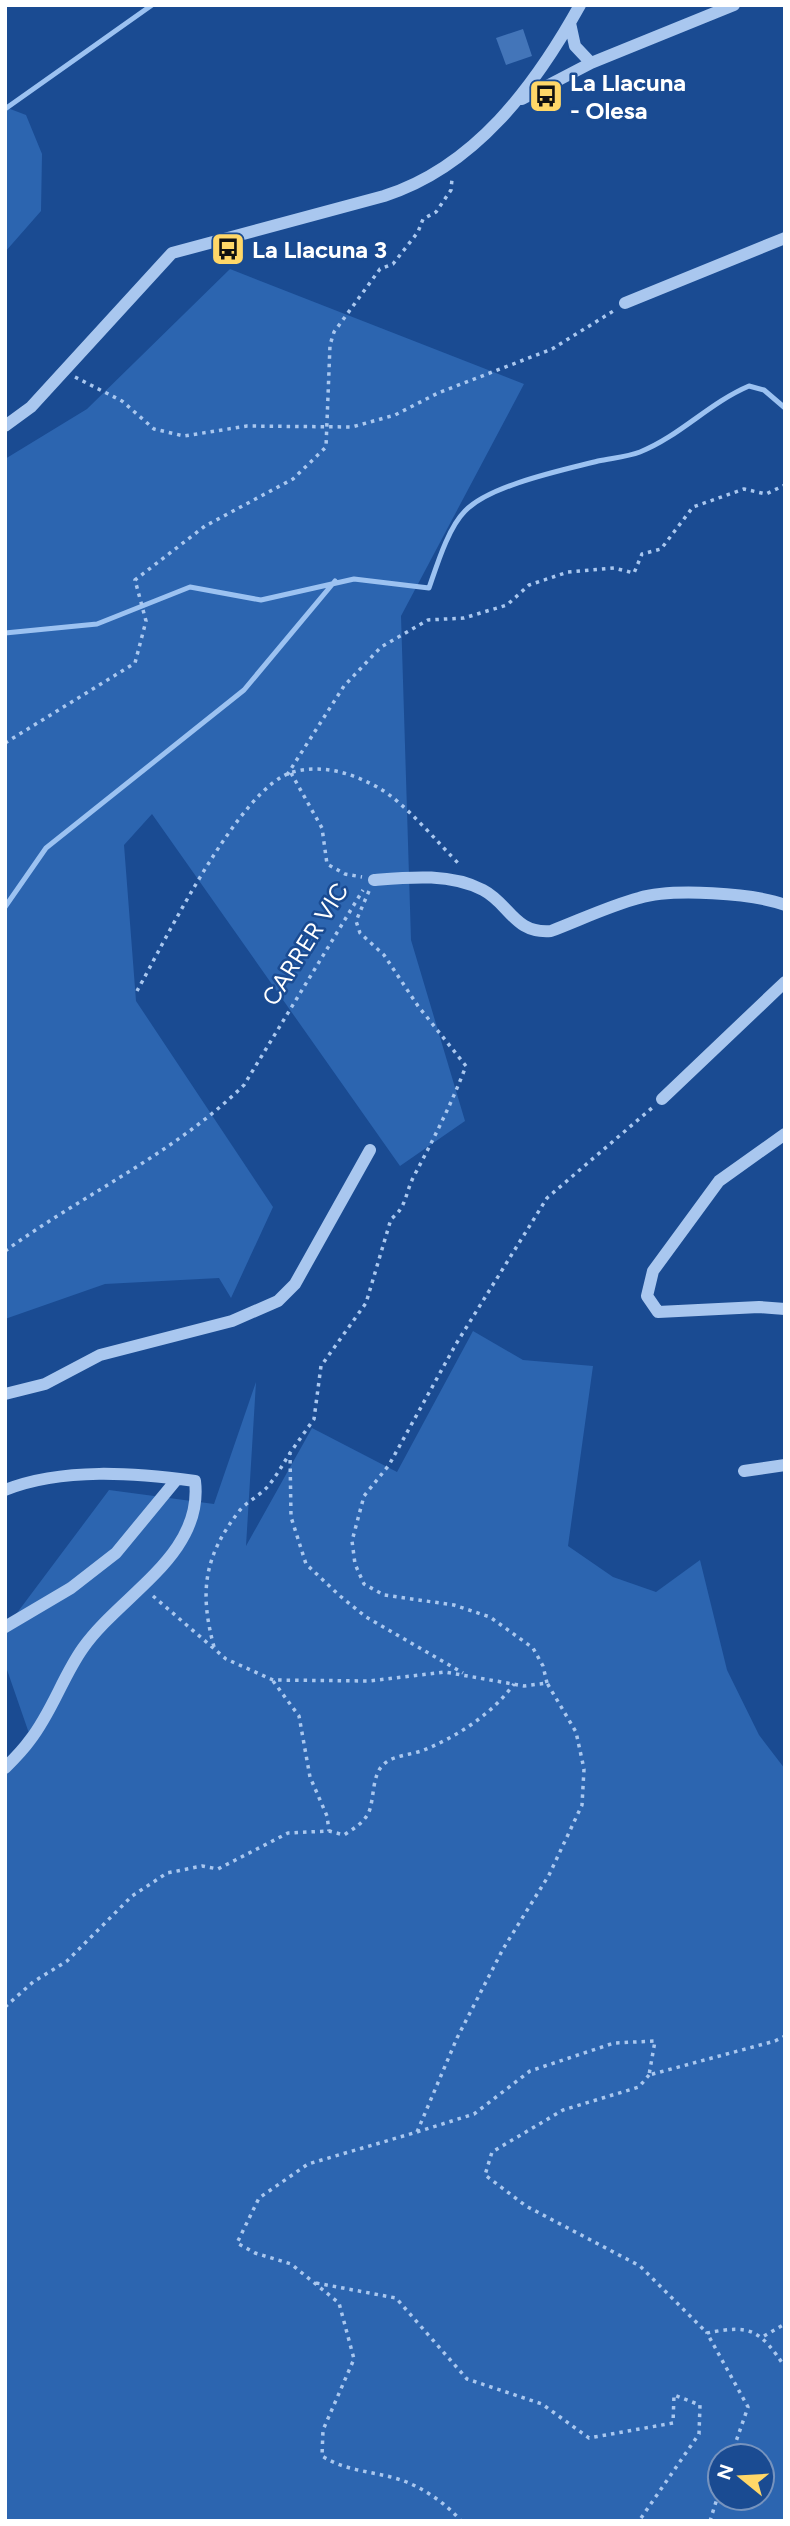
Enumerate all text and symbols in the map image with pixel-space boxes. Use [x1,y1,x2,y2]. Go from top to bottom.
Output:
place label: La Llacuna - Olesa [570,68,686,125]
bus stop icon: La Llacuna - Olesa [527,77,565,115]
bus stop icon: La Llacuna 3 [209,230,247,268]
place label: La Llacuna 3 [252,235,387,264]
street label: CARRER VIC [256,877,354,1011]
north arrow [706,2442,776,2512]
text: N [712,2461,739,2482]

